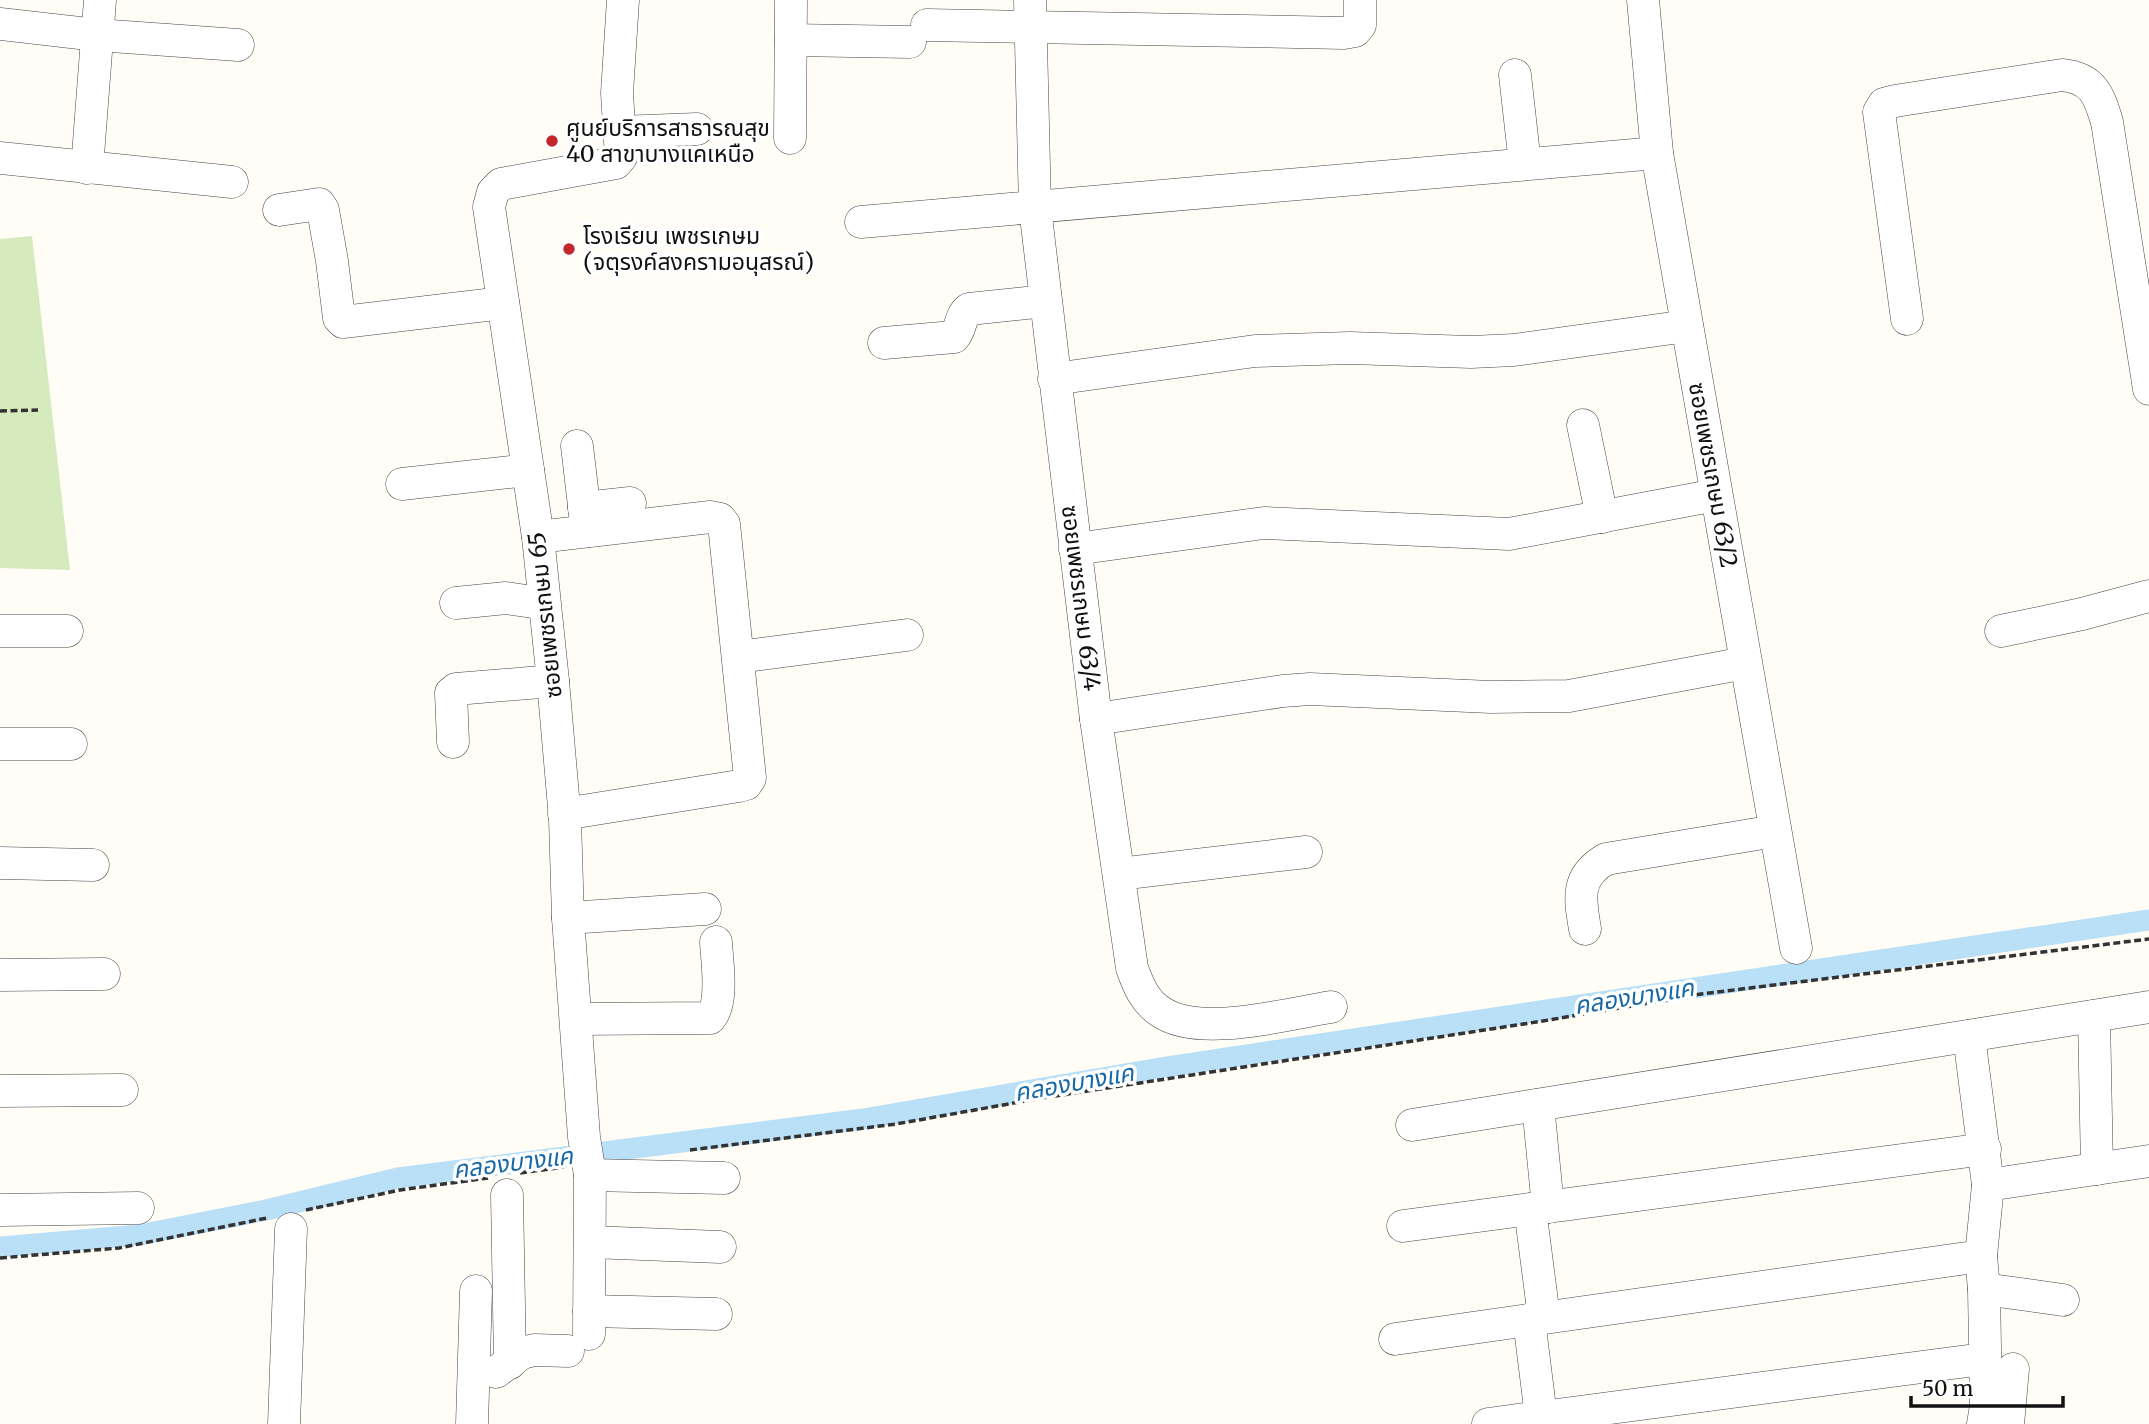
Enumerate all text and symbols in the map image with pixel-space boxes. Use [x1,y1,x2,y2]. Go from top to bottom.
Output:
place label: ศูนย์บริการสาธารณสุข 40 สาขาบางแคเหนือ [566,113,770,168]
marker: ศูนย์บริการสาธารณสุข 40 สาขาบางแคเหนือ [544,133,560,149]
place label: โรงเรียน เพชรเกษม (จตุรงค์สงครามอนุสรณ์) [583,221,814,276]
marker: โรงเรียน เพชรเกษม (จตุรงค์สงครามอนุสรณ์) [561,241,577,257]
street label: ซอยเพชรเกษม 63/2 [1683,380,1744,570]
street label: ซอยเพชรเกษม 63/4 [1056,504,1107,692]
street label: ซอยเพชรเกษม 65 [521,530,568,700]
water label: คลองบางแค [1572,972,1697,1021]
water label: คลองบางแค [1012,1057,1137,1108]
water label: คลองบางแค [451,1140,576,1185]
scale bar [1911,1364,2063,1408]
text: 50 m [1922,1375,1973,1402]

